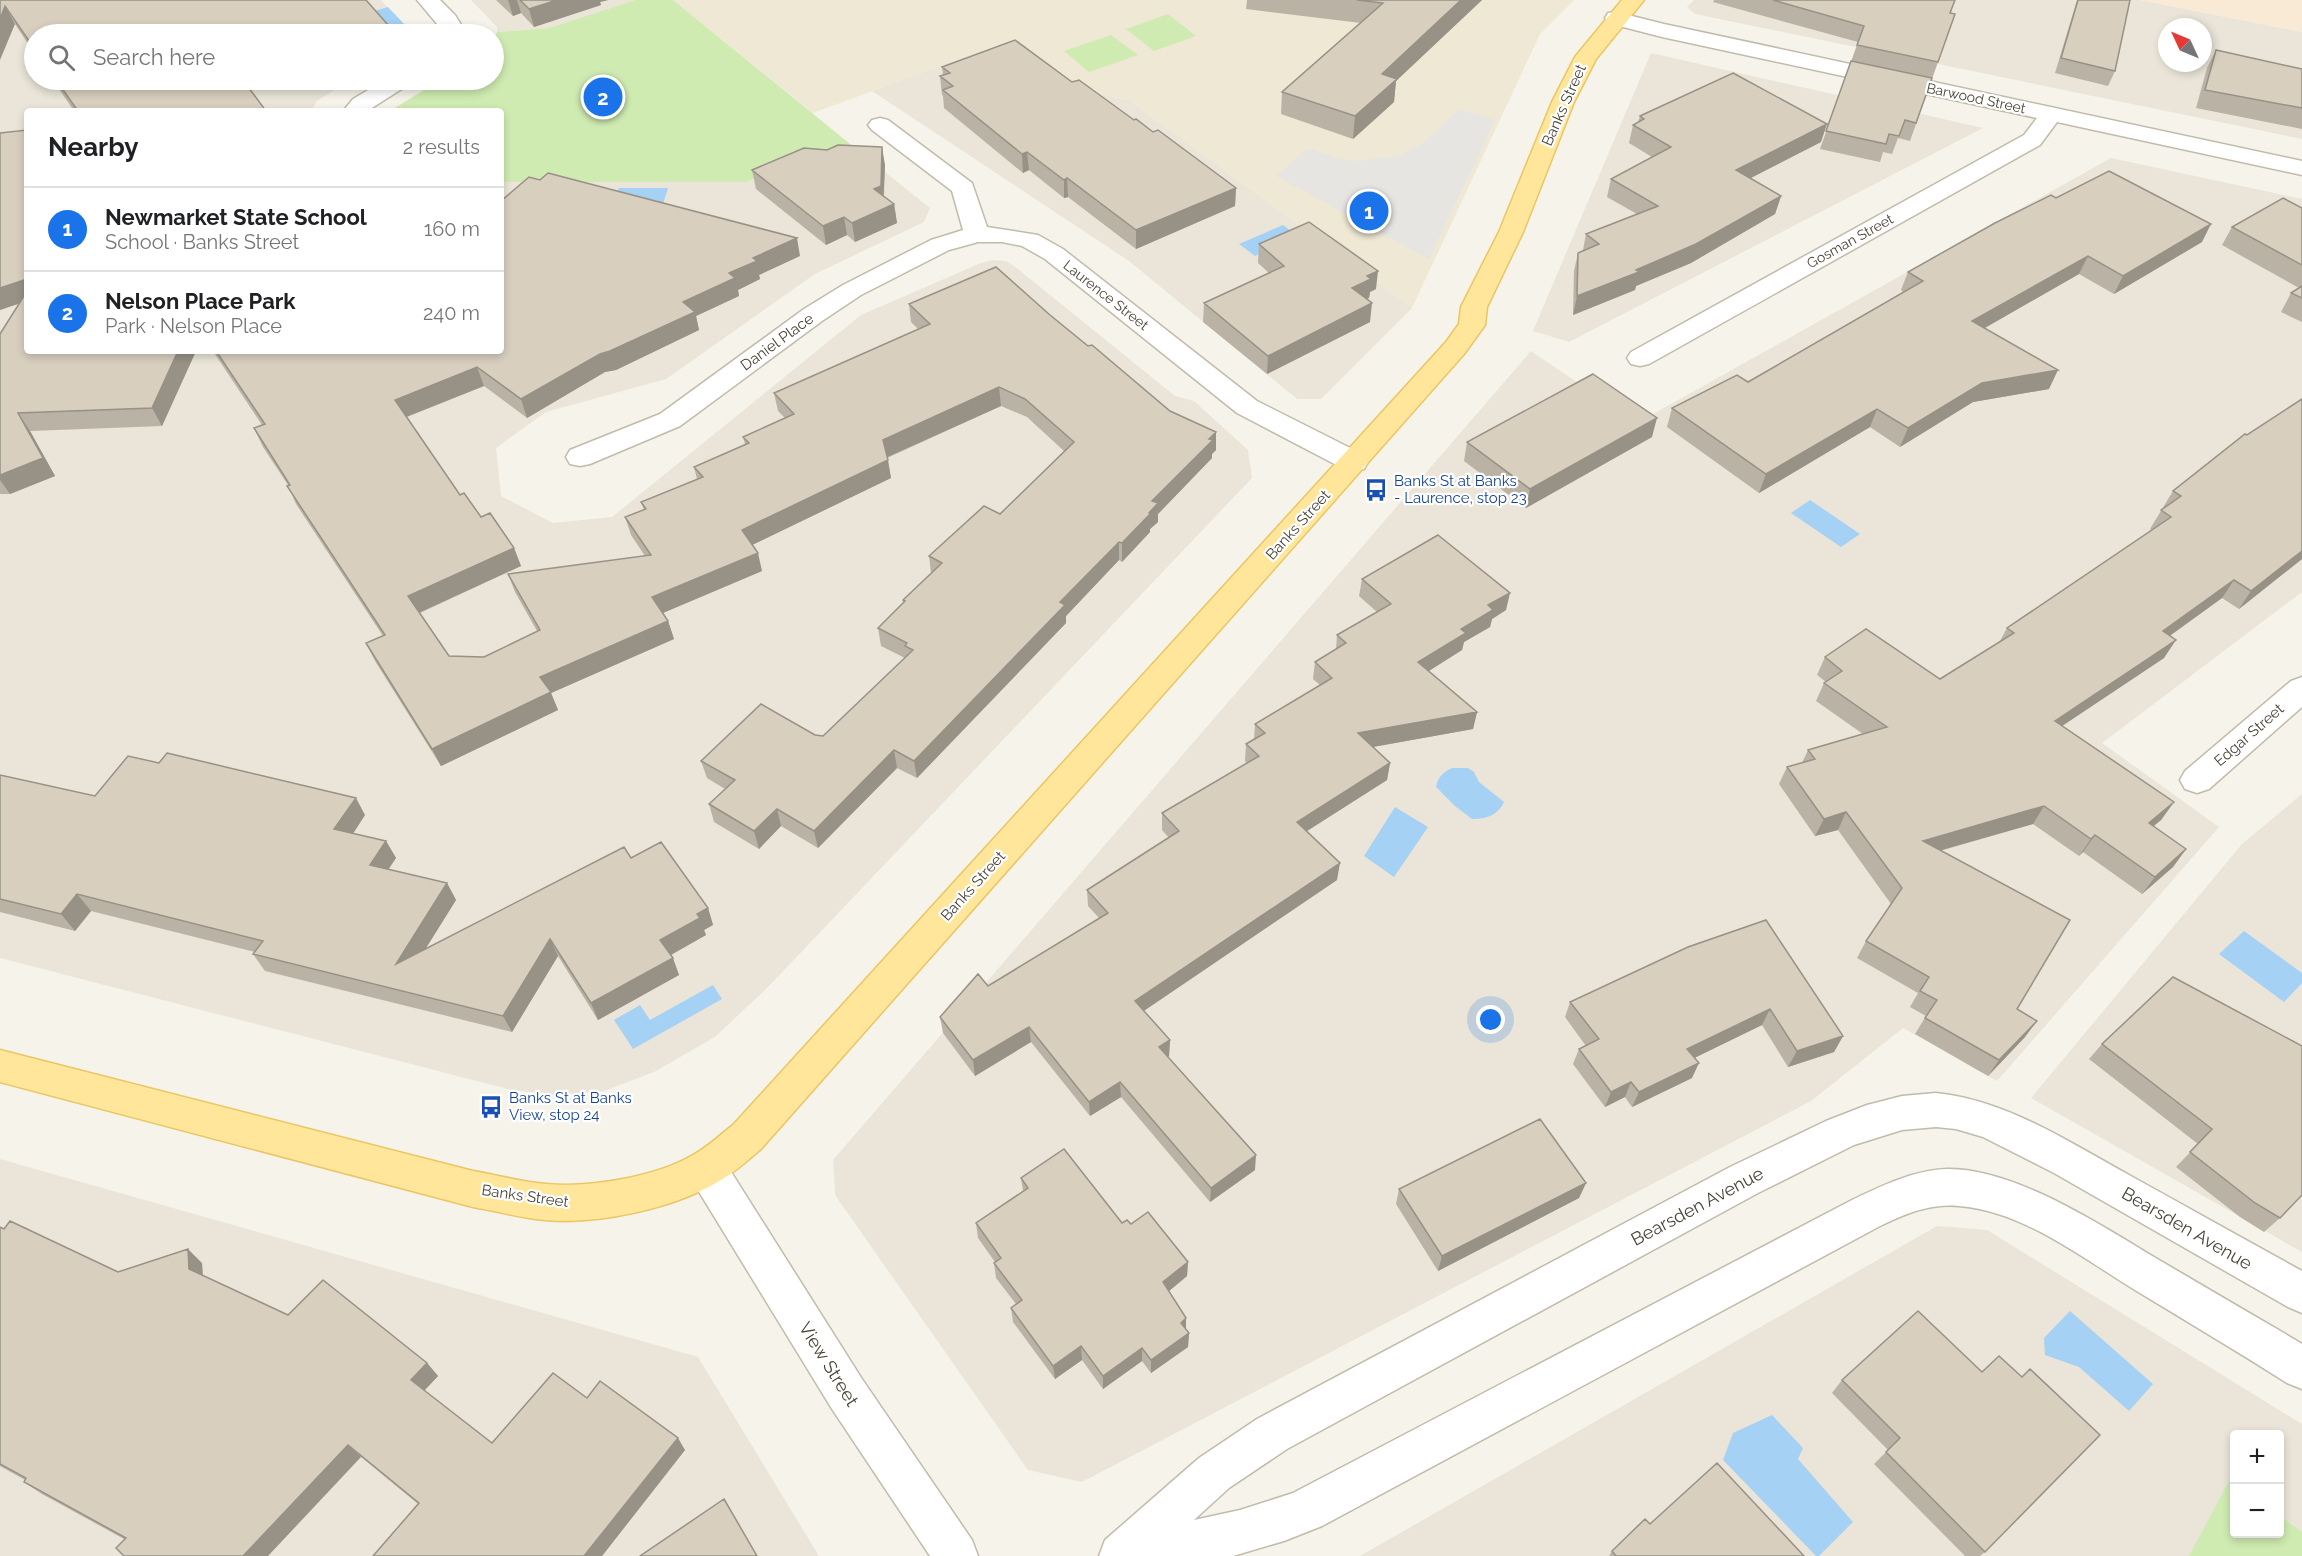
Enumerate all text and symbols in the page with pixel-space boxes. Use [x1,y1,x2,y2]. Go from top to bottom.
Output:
north arrow [2158,18,2212,72]
search box [24,24,504,90]
icon: search [45,41,78,74]
text: Search here [93,44,215,70]
street label: Banks Street [1538,61,1590,149]
pin: 2 [584,74,622,120]
street label: Barwood Street [1925,80,2027,116]
text: Nearby [48,132,138,162]
text: 2 results [403,135,480,159]
pin: 1 [1350,188,1388,234]
text: Newmarket State School [105,204,367,230]
street label: Gosman Street [1804,211,1896,271]
text: 1 [63,217,72,241]
text: 160 m [424,217,480,241]
text: School · Banks Street [105,230,299,254]
street label: Laurence Street [1060,257,1152,333]
text: Nelson Place Park [105,288,296,314]
text: 2 [62,301,73,325]
text: 240 m [423,301,480,325]
street label: Daniel Place [737,309,817,374]
text: Park · Nelson Place [105,314,282,338]
place label: Banks St at Banks - Laurence, stop 23 [1394,472,1527,507]
bus stop icon: Banks St at Banks - Laurence, stop 23 [1363,477,1389,503]
street label: Banks Street [1262,486,1334,564]
street label: Edgar Street [2211,700,2287,770]
street label: Banks Street [937,847,1009,925]
your location [1476,1005,1505,1034]
place label: Banks St at Banks View, stop 24 [509,1089,632,1124]
bus stop icon: Banks St at Banks View, stop 24 [478,1094,504,1120]
street label: Bearsden Avenue [1627,1162,1767,1250]
street label: Banks Street [480,1181,570,1211]
street label: Bearsden Avenue [2118,1182,2256,1274]
street label: View Street [795,1318,863,1410]
map controls [2230,1430,2284,1538]
button: + [2230,1430,2284,1484]
button: − [2230,1484,2284,1538]

